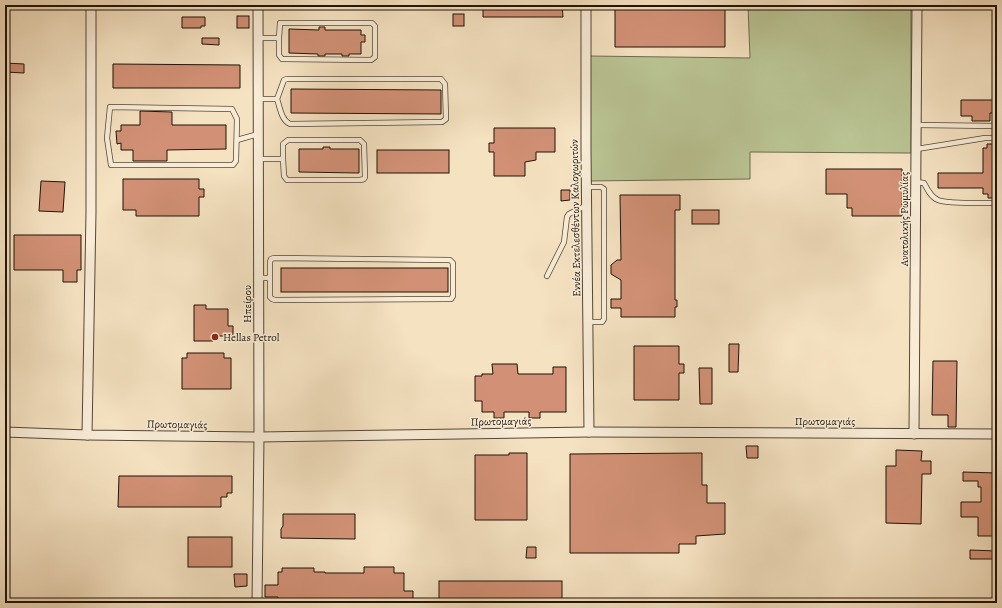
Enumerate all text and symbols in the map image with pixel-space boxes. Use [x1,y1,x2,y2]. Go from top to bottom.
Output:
street label: Εννέα Εκτελεσθέντων Καλοχωριτών [567,139,584,297]
street label: Ανατολικής Ρωμυλίας [897,172,912,267]
street label: Ηπείρου [240,285,255,323]
place label: Hellas Petrol [223,330,280,345]
marker: Hellas Petrol [210,332,220,342]
street label: Πρωτομαγιάς [471,413,531,430]
street label: Πρωτομαγιάς [795,414,855,429]
street label: Πρωτομαγιάς [147,416,207,433]

